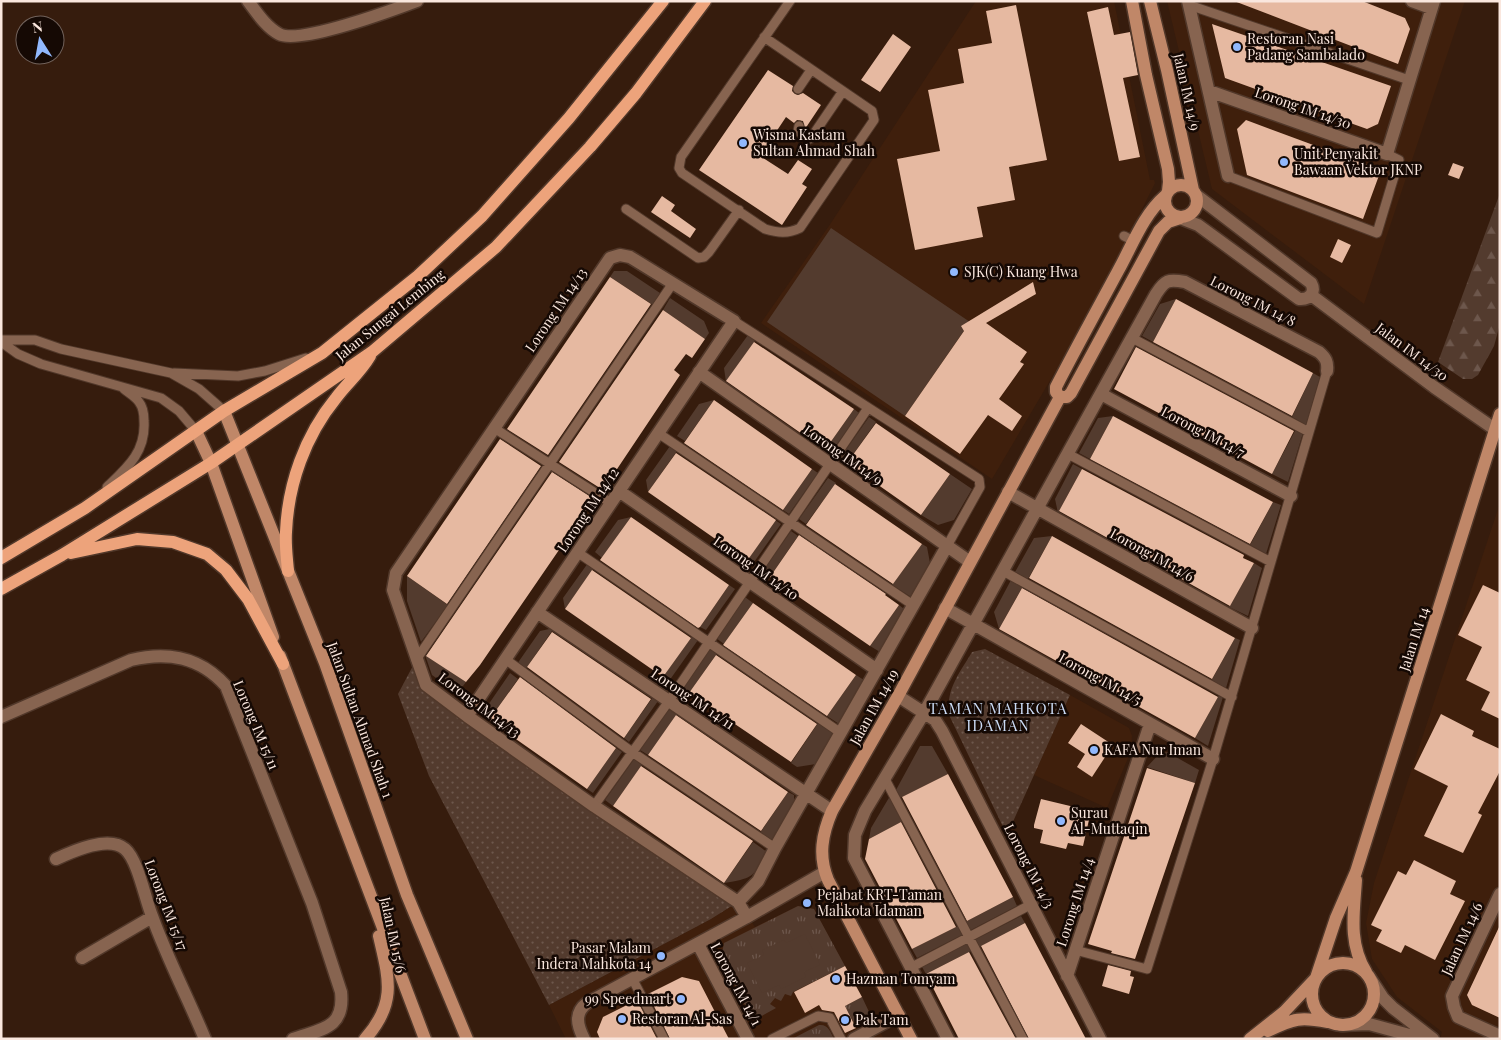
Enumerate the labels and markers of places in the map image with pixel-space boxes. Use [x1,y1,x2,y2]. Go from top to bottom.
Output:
place label: Restoran Nasi Padang Sambalado [1247,29,1365,64]
marker: Restoran Nasi Padang Sambalado [1231,41,1243,53]
place label: Wisma Kastam Sultan Ahmad Shah [752,125,876,160]
marker: Wisma Kastam Sultan Ahmad Shah [737,137,749,149]
place label: Unit Penyakit Bawaan Vektor JKNP [1294,144,1422,179]
marker: Unit Penyakit Bawaan Vektor JKNP [1278,156,1290,168]
place label: SJK(C) Kuang Hwa [964,262,1078,281]
marker: SJK(C) Kuang Hwa [948,266,960,278]
place label: KAFA Nur Iman [1104,740,1202,759]
marker: KAFA Nur Iman [1088,744,1100,756]
place label: Surau Al-Muttaqin [1070,803,1148,838]
marker: Surau Al-Muttaqin [1055,815,1067,827]
place label: Pejabat KRT-Taman Mahkota Idaman [817,885,943,920]
marker: Pejabat KRT-Taman Mahkota Idaman [801,897,813,909]
place label: Pasar Malam Indera Mahkota 14 [537,938,652,973]
marker: Pasar Malam Indera Mahkota 14 [655,950,667,962]
place label: Hazman Tomyam [846,969,956,988]
marker: Hazman Tomyam [830,973,842,985]
place label: 99 Speedmart [585,989,672,1008]
marker: 99 Speedmart [675,993,687,1005]
place label: Restoran Al-Sas [632,1009,732,1028]
place label: Pak Tam [855,1010,909,1029]
marker: Restoran Al-Sas [616,1013,628,1025]
marker: Pak Tam [839,1014,851,1026]

